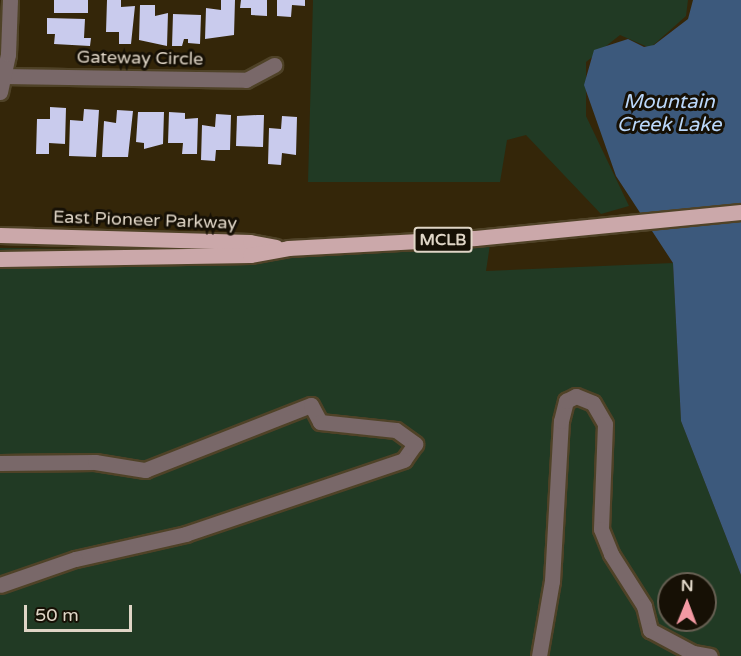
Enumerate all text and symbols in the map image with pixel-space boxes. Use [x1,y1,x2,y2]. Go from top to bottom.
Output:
street label: Gateway Circle [76,46,204,70]
water label: Mountain Creek Lake [617,91,721,138]
street label: East Pioneer Parkway [53,206,237,234]
road number: MCLB [413,227,473,253]
north arrow [657,572,717,632]
text: N [681,576,694,596]
scale bar [27,593,135,631]
text: 50 m [35,604,79,626]

